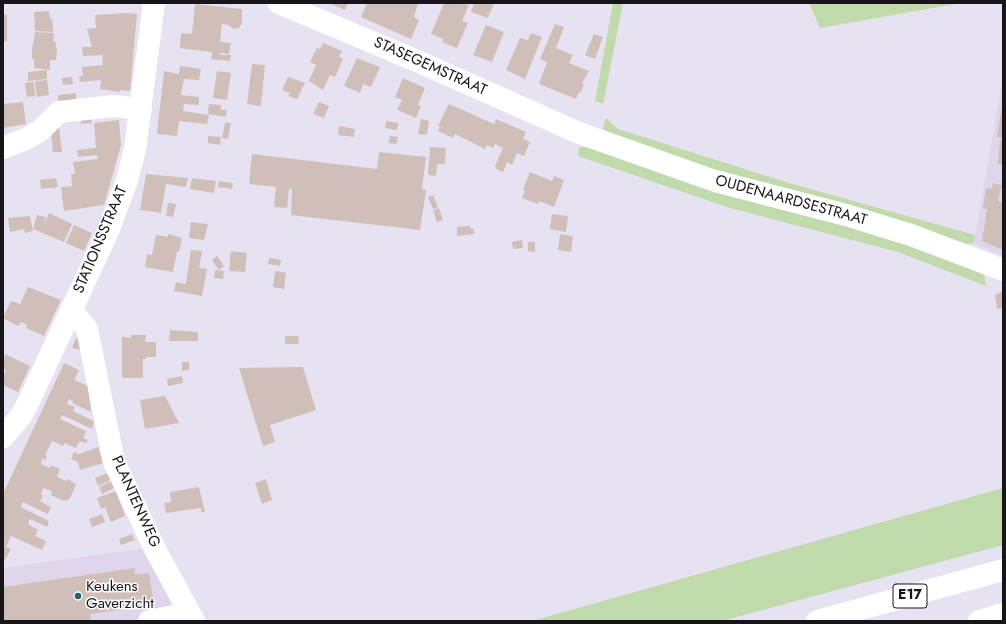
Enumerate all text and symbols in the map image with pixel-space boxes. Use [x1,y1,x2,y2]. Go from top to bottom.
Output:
street label: STASEGEMSTRAAT [371,34,489,100]
street label: OUDENAARDSESTRAAT [713,172,869,230]
street label: STATIONSSTRAAT [70,184,132,296]
street label: PLANTENWEG [107,453,163,551]
place label: Keukens Gaverzicht [86,578,154,613]
road number: E17 [893,584,927,608]
marker: Keukens Gaverzicht [73,591,83,601]

